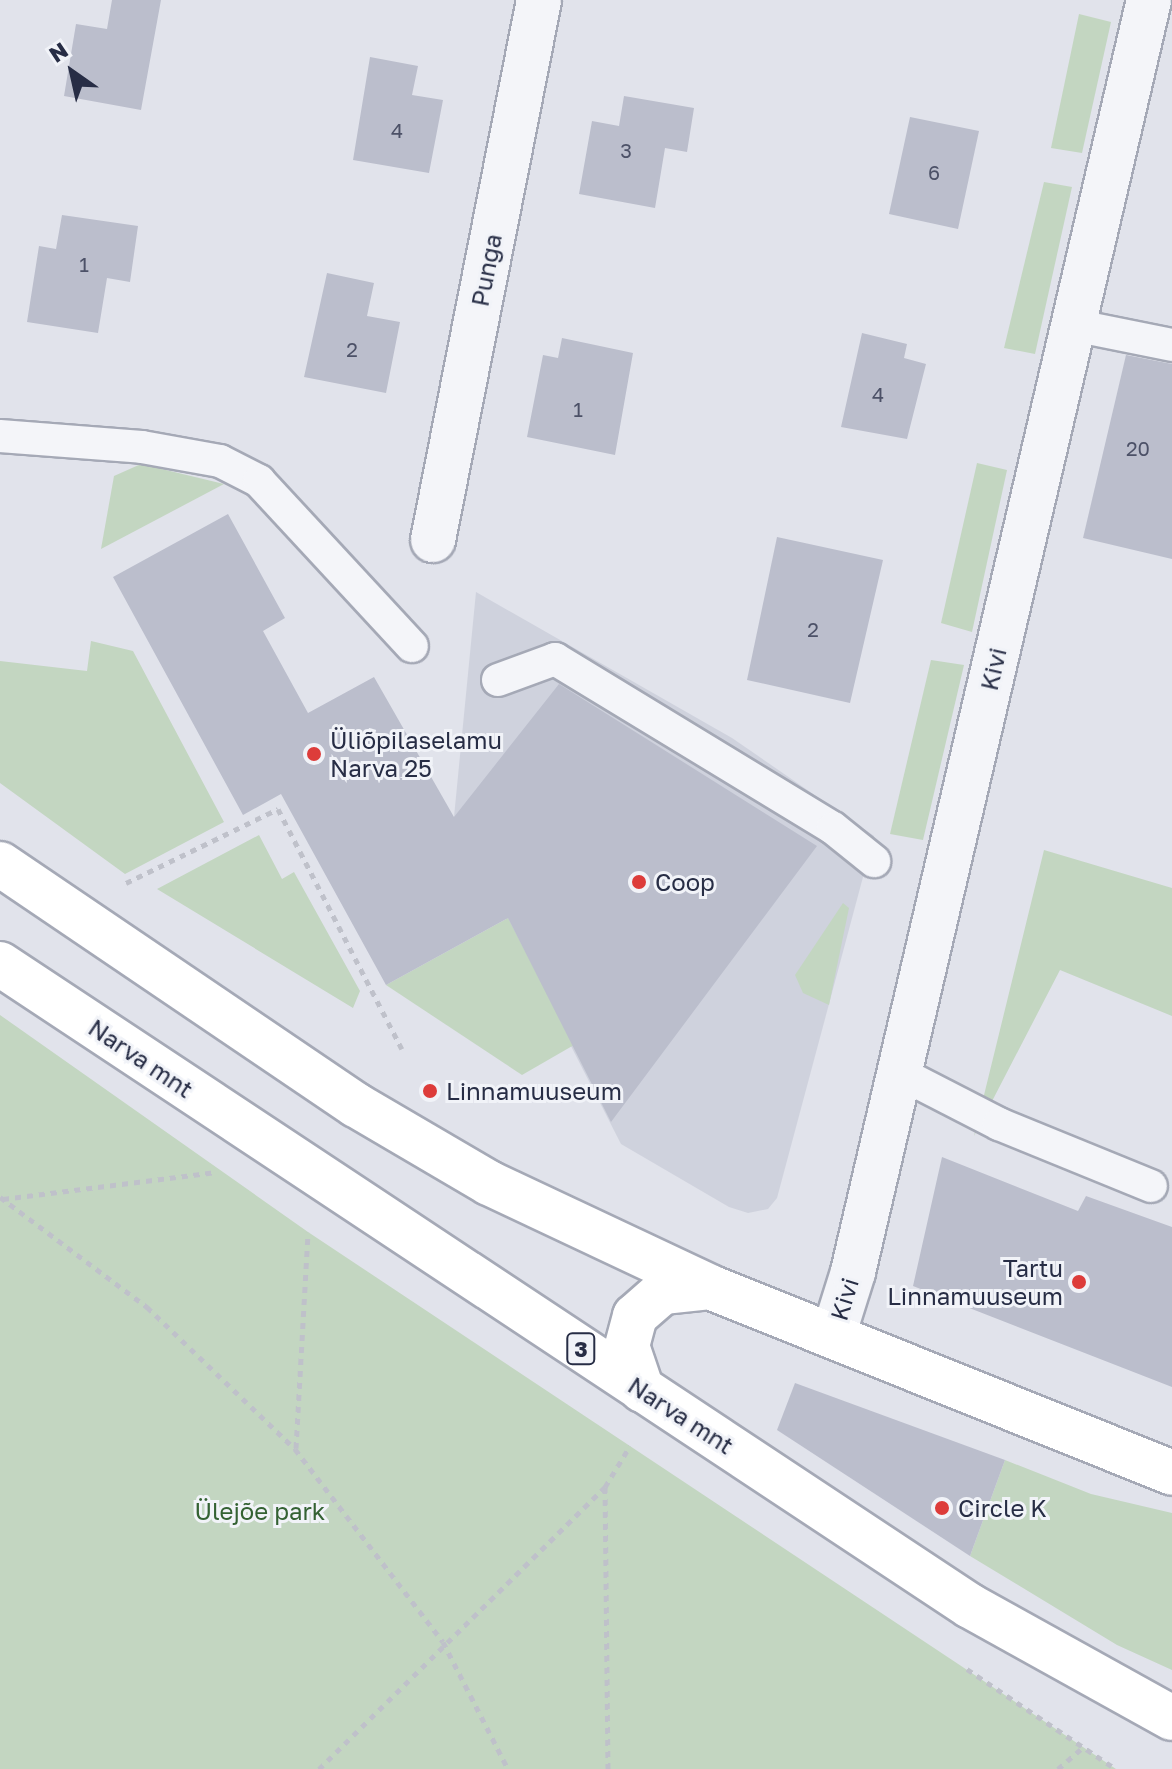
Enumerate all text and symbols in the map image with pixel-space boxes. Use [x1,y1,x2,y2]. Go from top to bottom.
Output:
north arrow [32,32,112,112]
text: N [44,36,73,68]
house number: 4 [391,118,403,142]
house number: 3 [620,138,632,162]
house number: 6 [928,160,940,184]
street label: Punga [465,231,507,309]
house number: 1 [79,252,89,276]
house number: 2 [346,337,358,361]
house number: 4 [872,382,884,406]
house number: 1 [573,397,583,421]
house number: 20 [1126,436,1150,460]
house number: 2 [807,617,819,641]
street label: Kivi [974,645,1012,693]
place label: Üliõpilaselamu Narva 25 [330,726,502,782]
marker: Üliõpilaselamu Narva 25 [305,745,323,763]
place label: Coop [655,868,715,896]
marker: Coop [630,873,648,891]
street label: Narva mnt [83,1013,199,1103]
place label: Linnamuuseum [446,1077,622,1105]
marker: Linnamuuseum [421,1082,439,1100]
place label: Tartu Linnamuuseum [887,1254,1063,1310]
marker: Tartu Linnamuuseum [1070,1273,1088,1291]
street label: Kivi [824,1274,864,1324]
road number: 3 [565,1331,597,1367]
street label: Narva mnt [623,1370,739,1460]
place label: Circle K [958,1494,1047,1522]
park label: Ülejõe park [195,1497,325,1525]
marker: Circle K [933,1499,951,1517]

